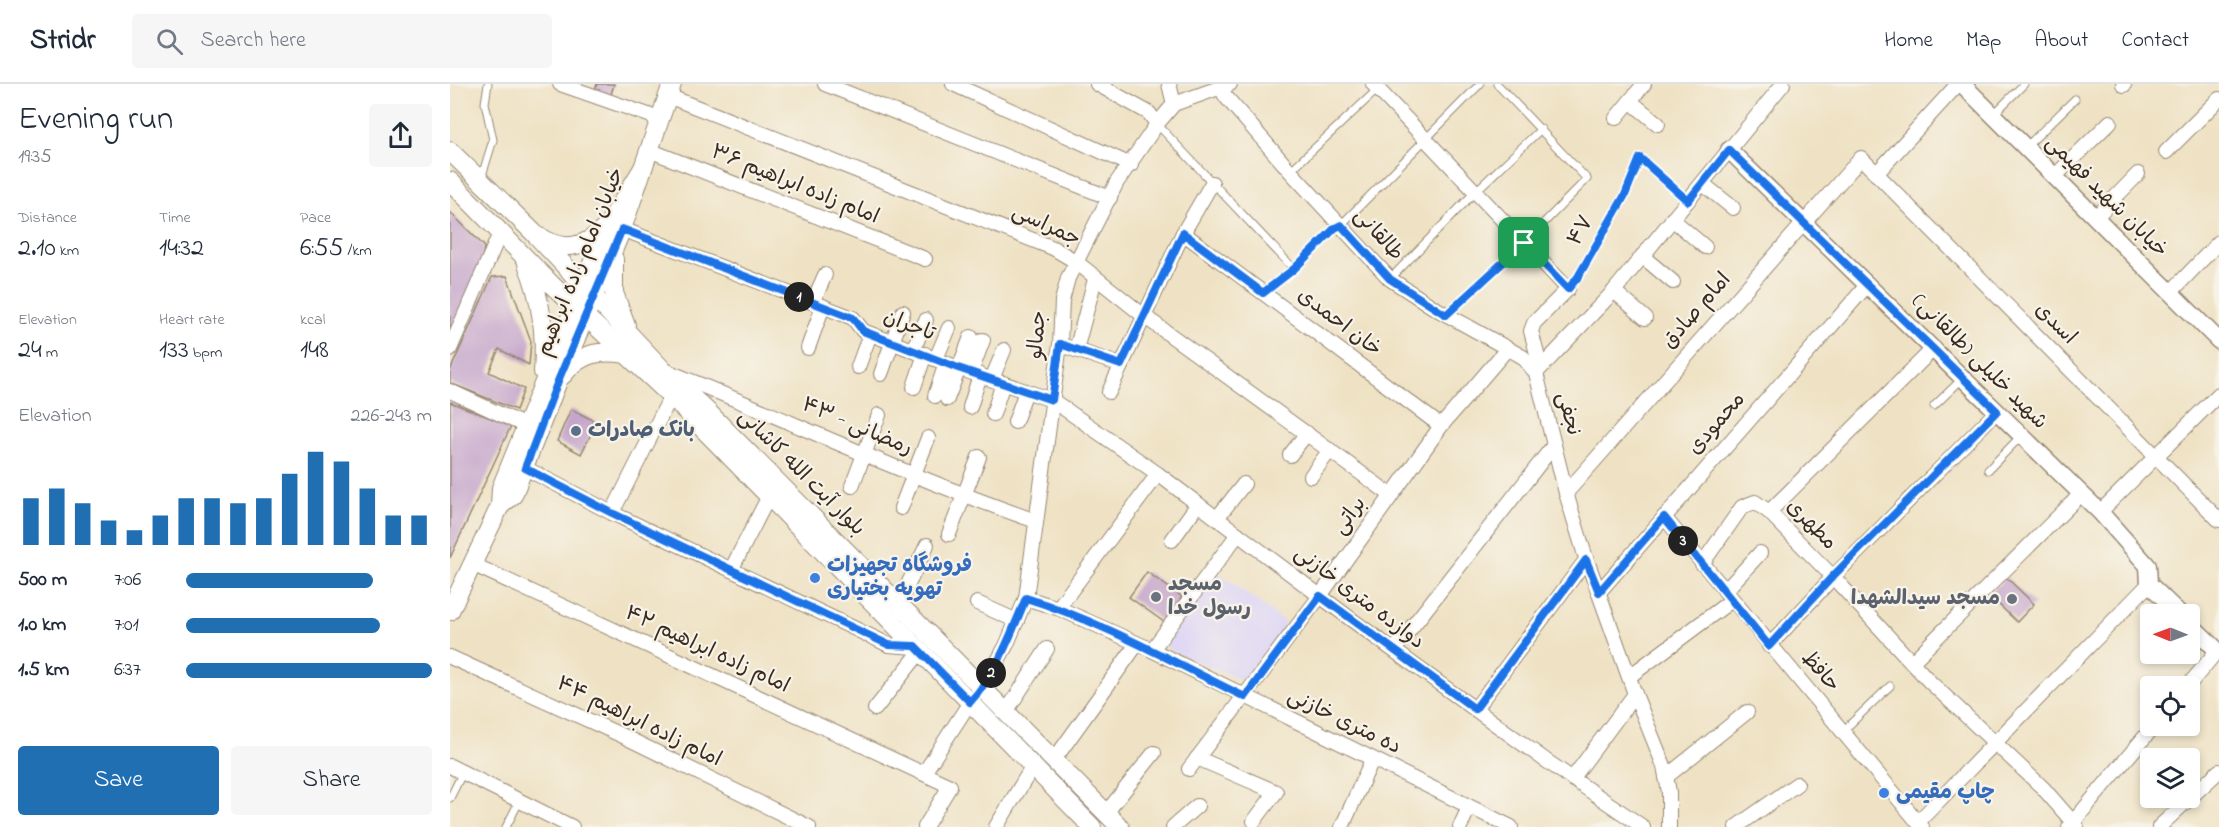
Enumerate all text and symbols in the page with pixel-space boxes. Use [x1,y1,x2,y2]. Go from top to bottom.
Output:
search box [132,14,552,68]
text: Stridr [30,21,96,62]
icon: search [153,25,186,58]
text: Search here [201,25,306,57]
text: Home [1884,26,1933,56]
text: Map [1966,26,2001,56]
text: About [2034,26,2088,56]
text: Contact [2121,26,2189,56]
text: Evening run [18,96,173,144]
button: share [369,104,432,167]
street label: خیابان شهید فهیمی [2038,129,2174,265]
street label: امام زاده ابراهیم ۳۶ [706,138,884,232]
text: 19:35 [18,143,52,172]
street label: خیابان امام زاده ابراهیم [529,163,633,361]
street label: جمراسی [1007,197,1085,255]
street label: طالقانی [1346,202,1410,268]
text: Distance [18,206,77,230]
text: Time [159,206,191,230]
text: Pace [300,206,331,230]
street label: ۴۷ [1560,210,1602,252]
pin [1498,217,1549,268]
icon: arrive [1507,226,1540,259]
text: 2.10 [18,230,56,268]
text: 14:32 [159,230,204,268]
text: 6:55 [300,230,343,268]
text: km [56,239,79,263]
text: /km [343,239,372,263]
street label: امام صادق [1655,266,1739,356]
street label: خان احمدی [1291,281,1387,365]
pin: 1 [784,282,814,312]
text: 1 [796,285,802,309]
street label: شهید خلیلی (طالقانی) [1904,287,2054,437]
street label: اسدی [2027,296,2083,352]
street label: تاجران [879,302,940,350]
text: Elevation [18,308,77,332]
text: Heart rate [159,308,225,332]
text: kcal [300,308,325,332]
street label: جمالو [1021,309,1055,362]
text: 24 [18,332,42,370]
text: 133 [159,332,189,370]
text: 148 [300,332,329,370]
text: m [42,341,58,365]
text: bpm [189,341,222,365]
street label: محمودی [1681,386,1753,462]
street label: نجفی [1548,389,1588,439]
street label: رمضانی - ۴۳ [797,390,917,464]
text: Elevation [18,402,92,431]
text: 226–243 m [351,402,432,431]
street label: بلوار آیت الله کاشانی [731,403,871,543]
place label: بانک صادرات [588,416,695,446]
marker: بانک صادرات [569,424,583,438]
street label: براتی [1326,491,1374,541]
street label: مطهری [1779,493,1843,557]
pin: 3 [1668,526,1698,556]
text: 3 [1680,529,1686,553]
street label: دوازده متری خازنی [1288,539,1430,657]
place label: فروشگاه تجهیزات تهویه بختیاری [827,551,972,605]
text: 500 m [18,566,67,595]
text: 7:06 [114,566,141,595]
place label: مسجد رسول خدا [1168,570,1251,624]
marker: فروشگاه تجهیزات تهویه بختیاری [808,571,822,585]
place label: مسجد سیدالشهدا [1851,584,2000,614]
marker: مسجد رسول خدا [1149,590,1163,604]
marker: مسجد سیدالشهدا [2005,592,2019,606]
street label: امام زاده ابراهیم ۴۲ [619,599,795,701]
north arrow [2140,604,2200,664]
map controls [2140,604,2200,808]
text: 1.0 km [18,611,66,640]
text: 7:01 [114,611,139,640]
street label: حافظ [1794,645,1846,699]
text: 1.5 km [18,656,69,685]
text: 6:37 [114,656,141,685]
pin: 2 [976,658,1006,688]
text: 2 [987,661,995,685]
street label: امام زاده ابراهیم ۴۴ [551,669,727,775]
button: locate [2140,676,2200,736]
street label: ده متری خازنی [1282,682,1406,762]
button: Save [18,746,219,815]
button: Share [231,746,432,815]
button: layers [2140,748,2200,808]
place label: چاپ مقیمی [1896,778,1995,808]
marker: چاپ مقیمی [1877,786,1891,800]

